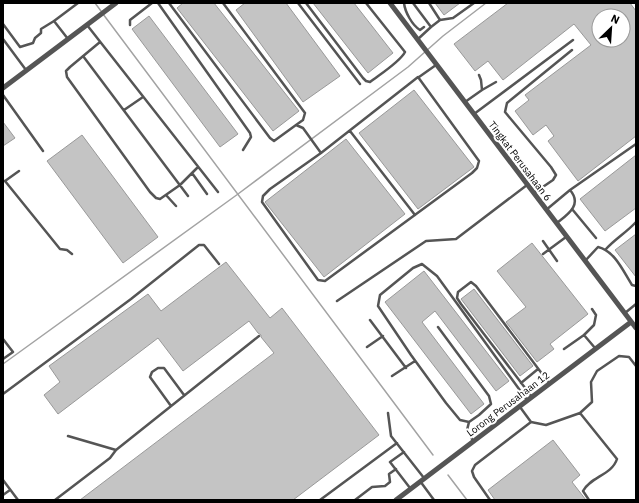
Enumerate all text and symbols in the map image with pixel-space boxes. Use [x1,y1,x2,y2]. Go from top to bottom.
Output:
north arrow [591,8,631,48]
text: N [609,11,622,27]
street label: Tingkat Perusahaan 6 [486,118,554,204]
street label: Lorong Perusahaan 12 [464,369,552,439]

